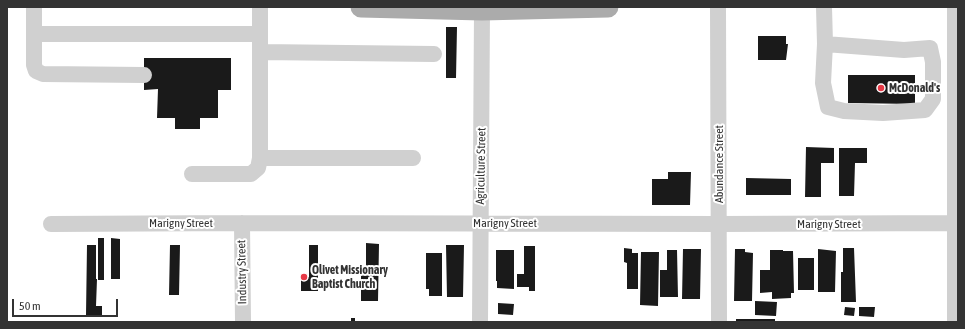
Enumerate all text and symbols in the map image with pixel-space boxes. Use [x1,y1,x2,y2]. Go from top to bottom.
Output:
place label: McDonald's [889,81,940,95]
marker: McDonald's [876,83,886,93]
street label: Abundance Street [712,125,726,203]
street label: Agriculture Street [473,127,489,205]
street label: Marigny Street [149,216,213,230]
street label: Marigny Street [473,216,537,230]
street label: Marigny Street [797,217,861,231]
street label: Industry Street [234,240,250,304]
place label: Olivet Missionary Baptist Church [312,263,388,291]
marker: Olivet Missionary Baptist Church [299,272,309,282]
scale bar [14,291,120,317]
text: 50 m [19,299,41,313]

